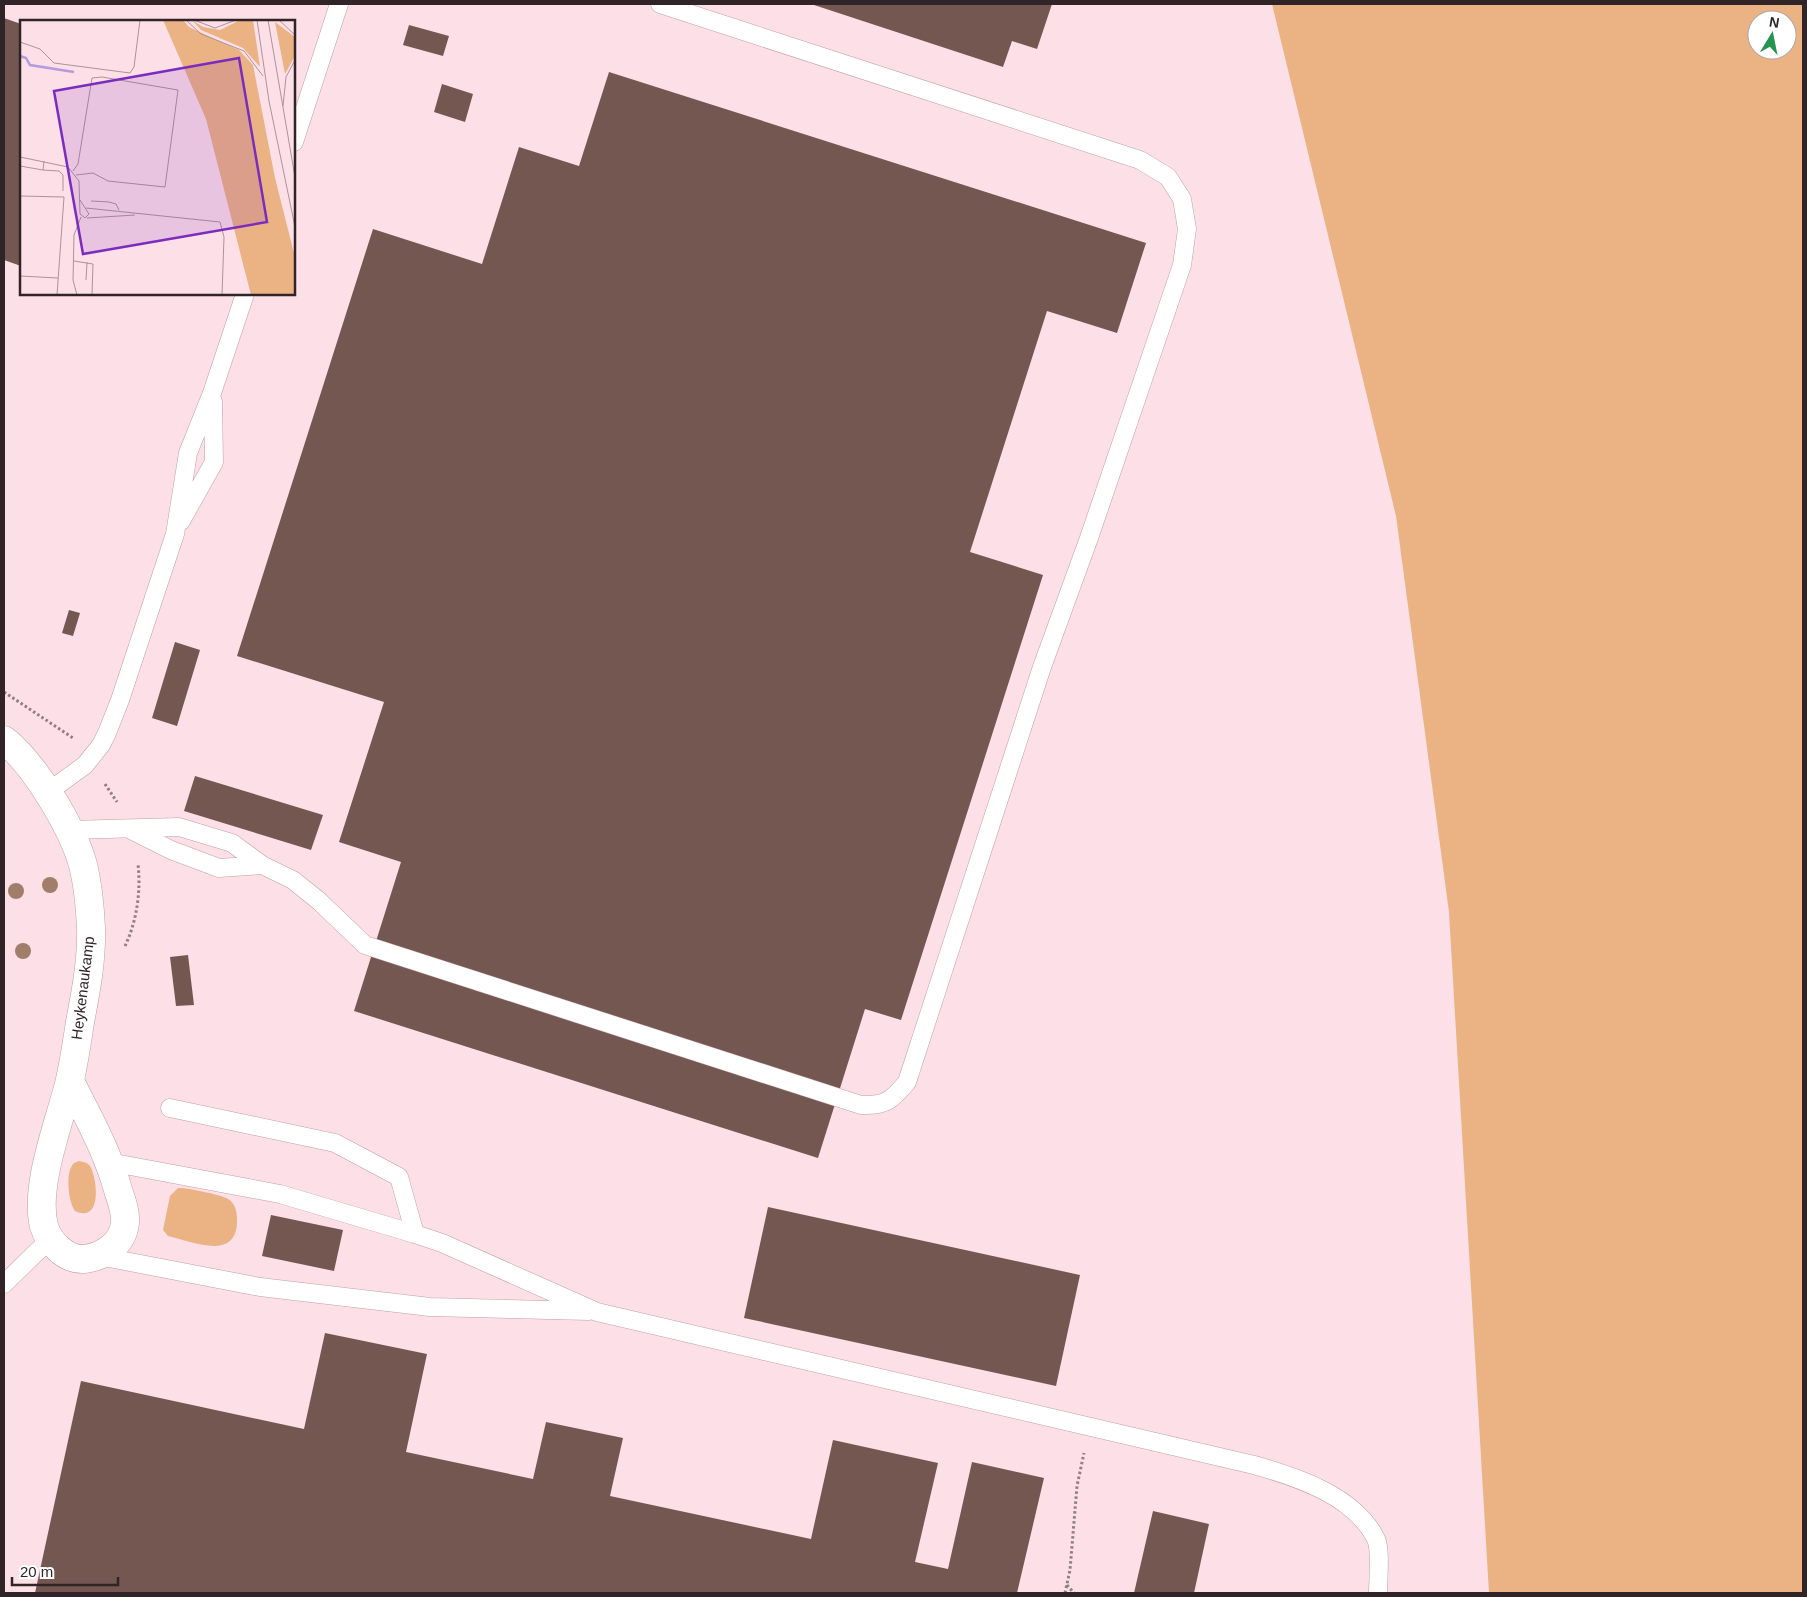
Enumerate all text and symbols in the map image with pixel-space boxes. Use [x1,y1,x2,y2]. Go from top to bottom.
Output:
north arrow [1747,10,1797,60]
text: N [1768,13,1781,31]
inset map [20,20,295,295]
street label: Heykenaukamp [68,935,97,1041]
scale bar [12,1554,119,1586]
text: 20 m [20,1563,53,1580]

